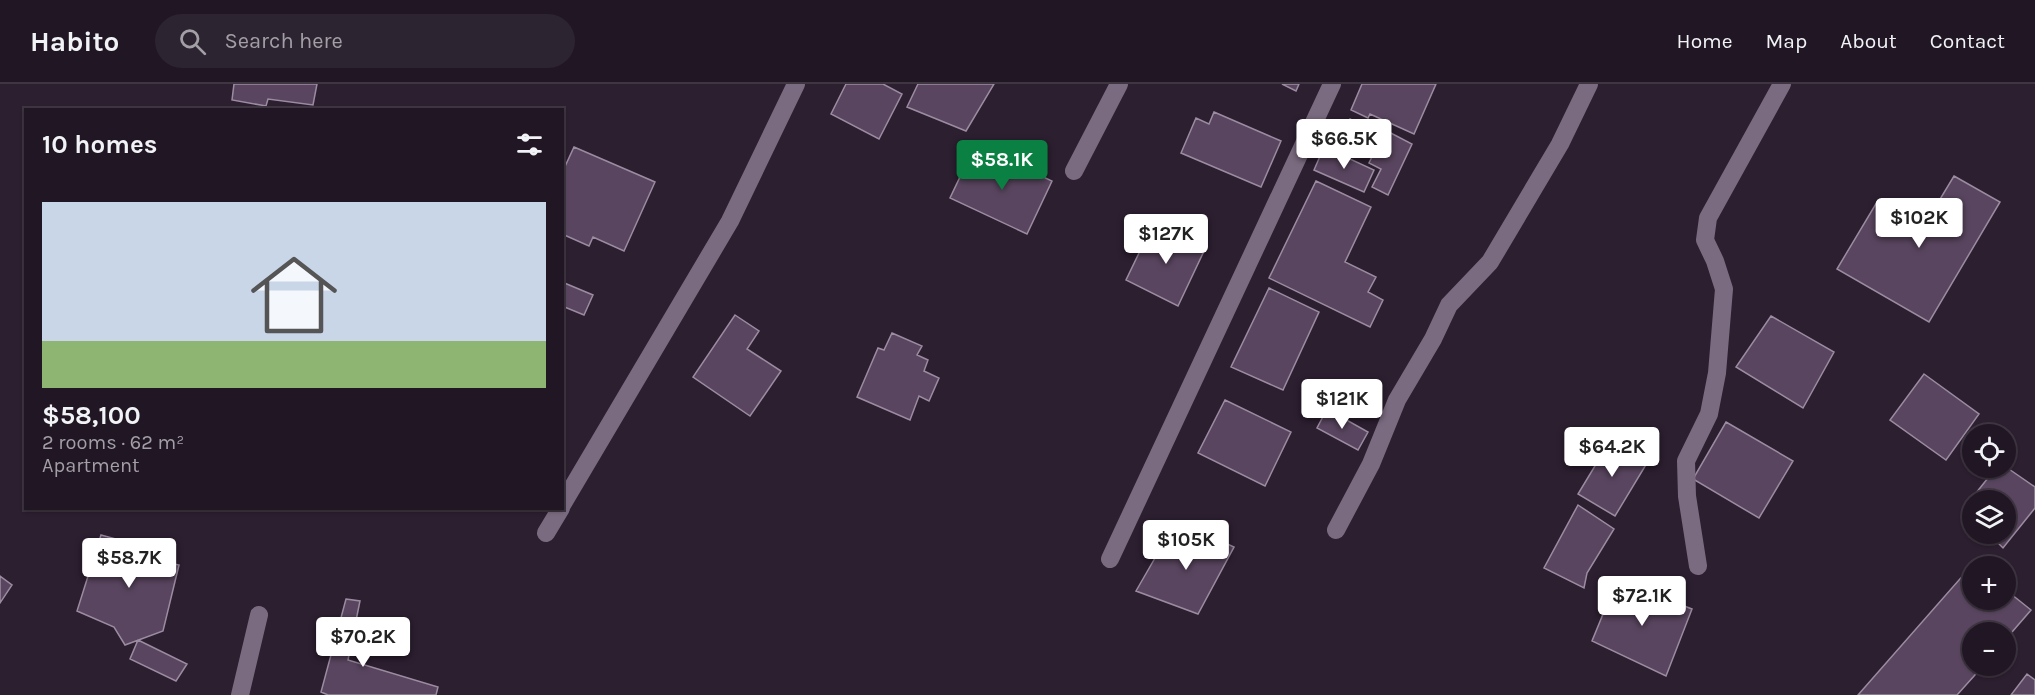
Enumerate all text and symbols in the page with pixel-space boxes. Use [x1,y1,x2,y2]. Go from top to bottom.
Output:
search box [155,14,575,68]
text: Habito [30,25,119,58]
icon: search [176,25,209,58]
text: Search here [224,28,343,54]
text: Home [1677,29,1733,53]
text: Map [1766,29,1807,53]
text: About [1840,29,1897,53]
text: Contact [1930,29,2005,53]
pin: $66.5K [1295,119,1393,170]
text: $66.5K [1310,127,1378,150]
icon: filters [513,128,546,161]
text: 10 homes [42,129,157,160]
pin: $58.1K [953,140,1051,191]
text: $58.1K [971,148,1033,171]
pin: $102K [1877,198,1961,249]
text: $102K [1890,206,1948,229]
pin: $127K [1124,214,1208,265]
text: $127K [1138,222,1194,245]
icon: home [240,241,348,349]
pin: $121K [1300,379,1384,430]
text: $121K [1315,387,1369,410]
text: $58,100 [42,400,141,431]
map controls [1962,424,2016,676]
button: locate [1962,424,2016,478]
pin: $64.2K [1563,427,1661,478]
text: 2 rooms · 62 m² [42,431,184,454]
text: $64.2K [1578,435,1646,458]
text: Apartment [42,454,140,477]
button: layers [1962,490,2016,544]
pin: $105K [1144,520,1228,571]
text: $105K [1157,528,1215,551]
pin: $58.7K [80,538,178,589]
text: $58.7K [96,546,162,569]
button: + [1962,556,2016,610]
pin: $72.1K [1593,576,1691,627]
text: $72.1K [1612,584,1672,607]
pin: $70.2K [314,617,412,668]
button: − [1962,622,2016,676]
text: $70.2K [330,625,396,648]

